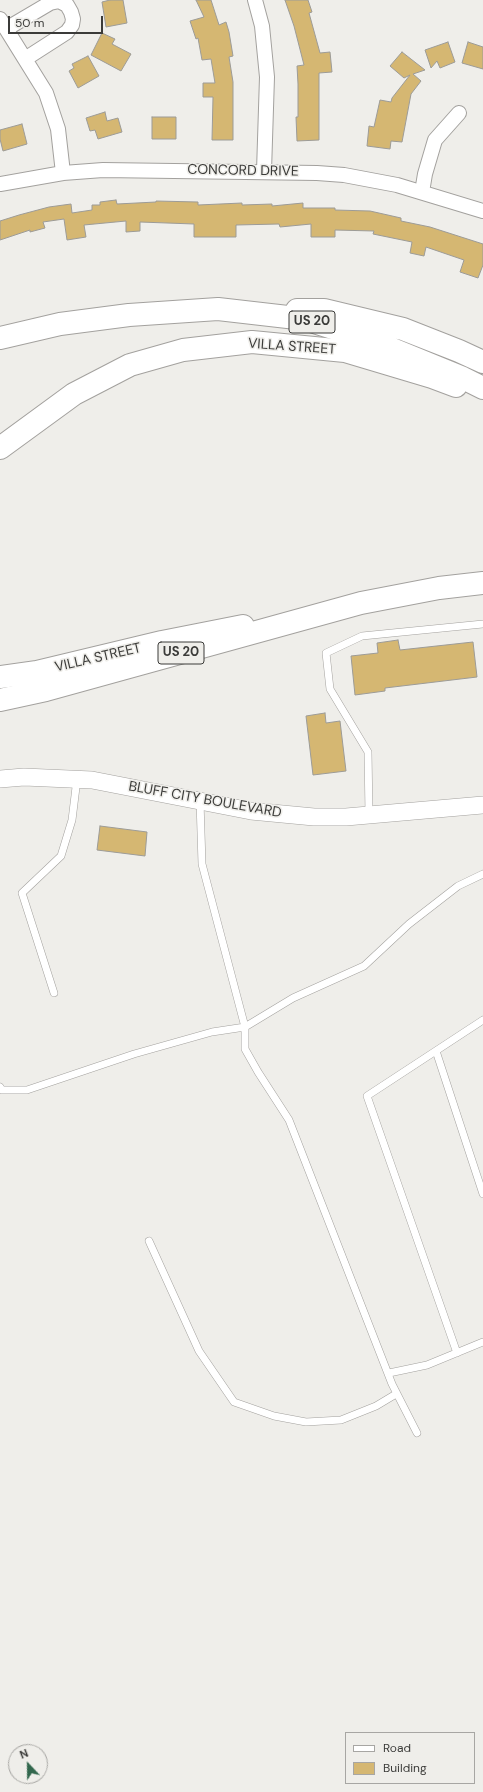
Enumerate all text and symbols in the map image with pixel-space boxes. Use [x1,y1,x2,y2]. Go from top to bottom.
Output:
scale bar [10,8,105,34]
text: 50 m [15,15,44,31]
street label: CONCORD DRIVE [187,162,299,180]
road number: US 20 [289,311,335,333]
street label: VILLA STREET [247,336,337,358]
street label: VILLA STREET [53,640,143,676]
road number: US 20 [158,642,204,664]
street label: BLUFF CITY BOULEVARD [127,778,283,822]
legend [345,1732,475,1784]
text: Road [383,1740,411,1756]
north arrow [8,1744,48,1784]
text: N [18,1746,30,1762]
text: Building [383,1760,427,1776]

